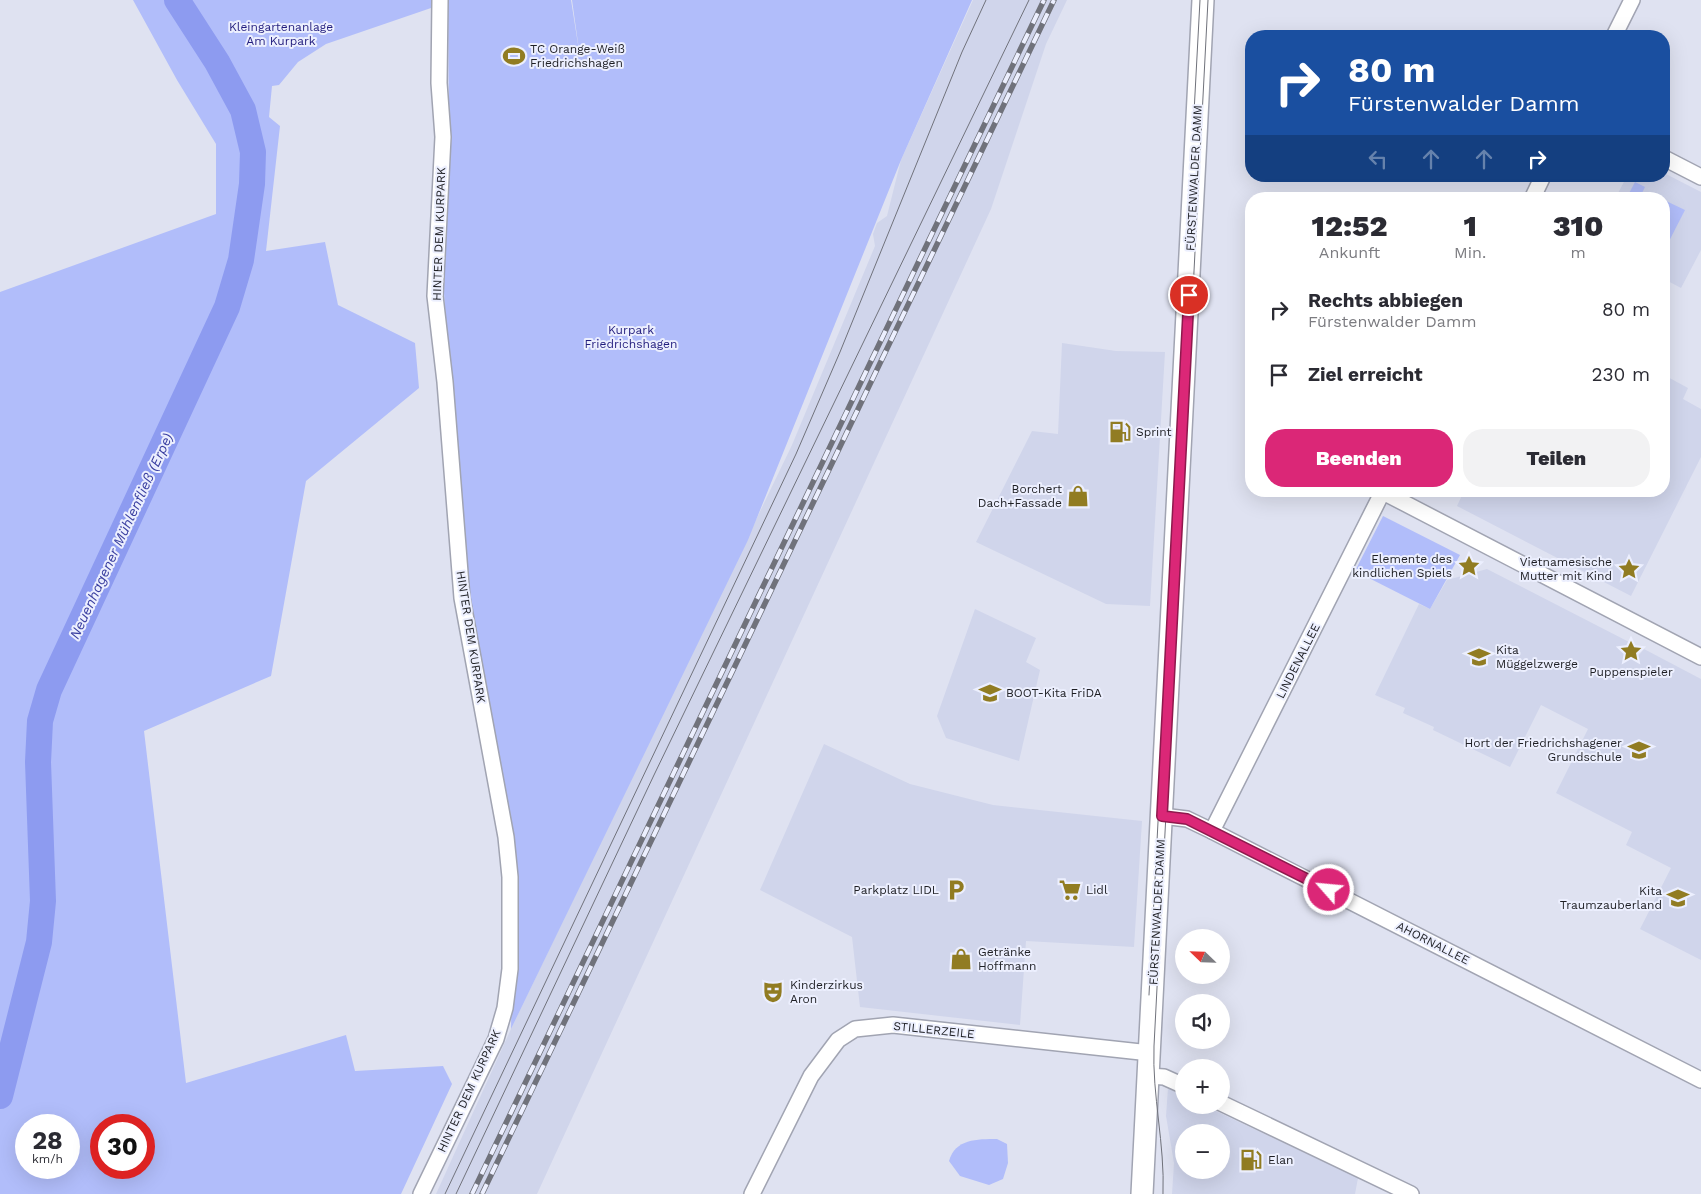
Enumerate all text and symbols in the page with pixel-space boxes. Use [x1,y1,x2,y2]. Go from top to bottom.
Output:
park label: Kleingartenanlage Am Kurpark [229,20,333,48]
place label: TC Orange-Weiß Friedrichshagen [530,42,625,70]
sports icon: TC Orange-Weiß Friedrichshagen [501,43,527,69]
text: 80 m [1348,49,1435,91]
icon: right [1265,50,1330,115]
text: Fürstenwalder Damm [1348,91,1580,116]
street label: FÜRSTENWALDER DAMM [1183,105,1205,251]
icon: left [1364,145,1392,173]
icon: ahead [1417,145,1445,173]
icon: ahead [1470,145,1498,173]
icon: right [1523,145,1551,173]
street label: HINTER DEM KURPARK [430,167,448,301]
text: 12:52 [1312,208,1388,243]
text: 1 [1463,208,1477,243]
text: 310 [1553,208,1603,243]
text: Ankunft [1319,243,1380,262]
text: Min. [1454,243,1486,262]
text: m [1570,243,1586,262]
pin [1168,274,1210,316]
icon: arrive [1175,281,1203,309]
text: Rechts abbiegen [1308,289,1463,312]
icon: right [1265,296,1293,324]
text: 80 m [1602,298,1650,321]
text: Fürstenwalder Damm [1308,312,1476,331]
park label: Kurpark Friedrichshagen [585,323,677,351]
icon: arrive [1265,361,1293,389]
text: Ziel erreicht [1308,363,1423,386]
text: 230 m [1591,363,1650,386]
fuel station icon: Sprint [1107,419,1133,445]
place label: Sprint [1136,425,1172,439]
button: Beenden [1265,429,1453,487]
button: Teilen [1463,429,1650,487]
water label: Neuenhagener Mühlenfließ (Erpe) [66,430,176,641]
place label: Borchert Dach+Fassade [978,482,1062,510]
shop icon: Borchert Dach+Fassade [1065,483,1091,509]
place label: Elemente des kindlichen Spiels [1352,552,1452,580]
place icon: Elemente des kindlichen Spiels [1456,553,1482,579]
place label: Vietnamesische Mutter mit Kind [1520,555,1612,583]
place icon: Vietnamesische Mutter mit Kind [1616,556,1642,582]
street label: HINTER DEM KURPARK [454,570,488,704]
street label: LINDENALLEE [1273,621,1323,701]
place icon: Puppenspieler [1618,638,1644,664]
place label: Kita Müggelzwerge [1496,643,1578,671]
school or university icon: Kita Müggelzwerge [1466,644,1492,670]
place label: Puppenspieler [1589,665,1673,679]
school or university icon: BOOT-Kita FriDA [977,680,1003,706]
place label: BOOT-Kita FriDA [1006,686,1102,700]
place label: Hort der Friedrichshagener Grundschule [1465,736,1622,764]
school or university icon: Hort der Friedrichshagener Grundschule [1626,737,1652,763]
street label: FÜRSTENWALDER DAMM [1146,839,1168,985]
position arrow [1302,863,1354,915]
parking icon: Parkplatz LIDL [943,877,969,903]
supermarket icon: Lidl [1057,877,1083,903]
place label: Parkplatz LIDL [853,883,939,897]
place label: Lidl [1086,883,1108,897]
place label: Kita Traumzauberland [1560,884,1662,912]
school or university icon: Kita Traumzauberland [1665,885,1691,911]
street label: AHORNALLEE [1394,919,1472,968]
north arrow [1175,929,1230,984]
map controls [1175,929,1230,1179]
place label: Getränke Hoffmann [978,945,1036,973]
shop icon: Getränke Hoffmann [948,946,974,972]
place label: Kinderzirkus Aron [790,978,863,1006]
theatre icon: Kinderzirkus Aron [760,979,786,1005]
button: sound [1175,994,1230,1049]
street label: STILLERZEILE [893,1019,976,1041]
street label: HINTER DEM KURPARK [434,1027,504,1155]
button: + [1175,1059,1230,1114]
speed limit sign: 30 [90,1114,155,1179]
button: − [1175,1124,1230,1179]
text: 28 [32,1126,63,1155]
fuel station icon: Elan [1238,1147,1264,1173]
text: km/h [32,1152,63,1166]
place label: Elan [1268,1153,1294,1167]

